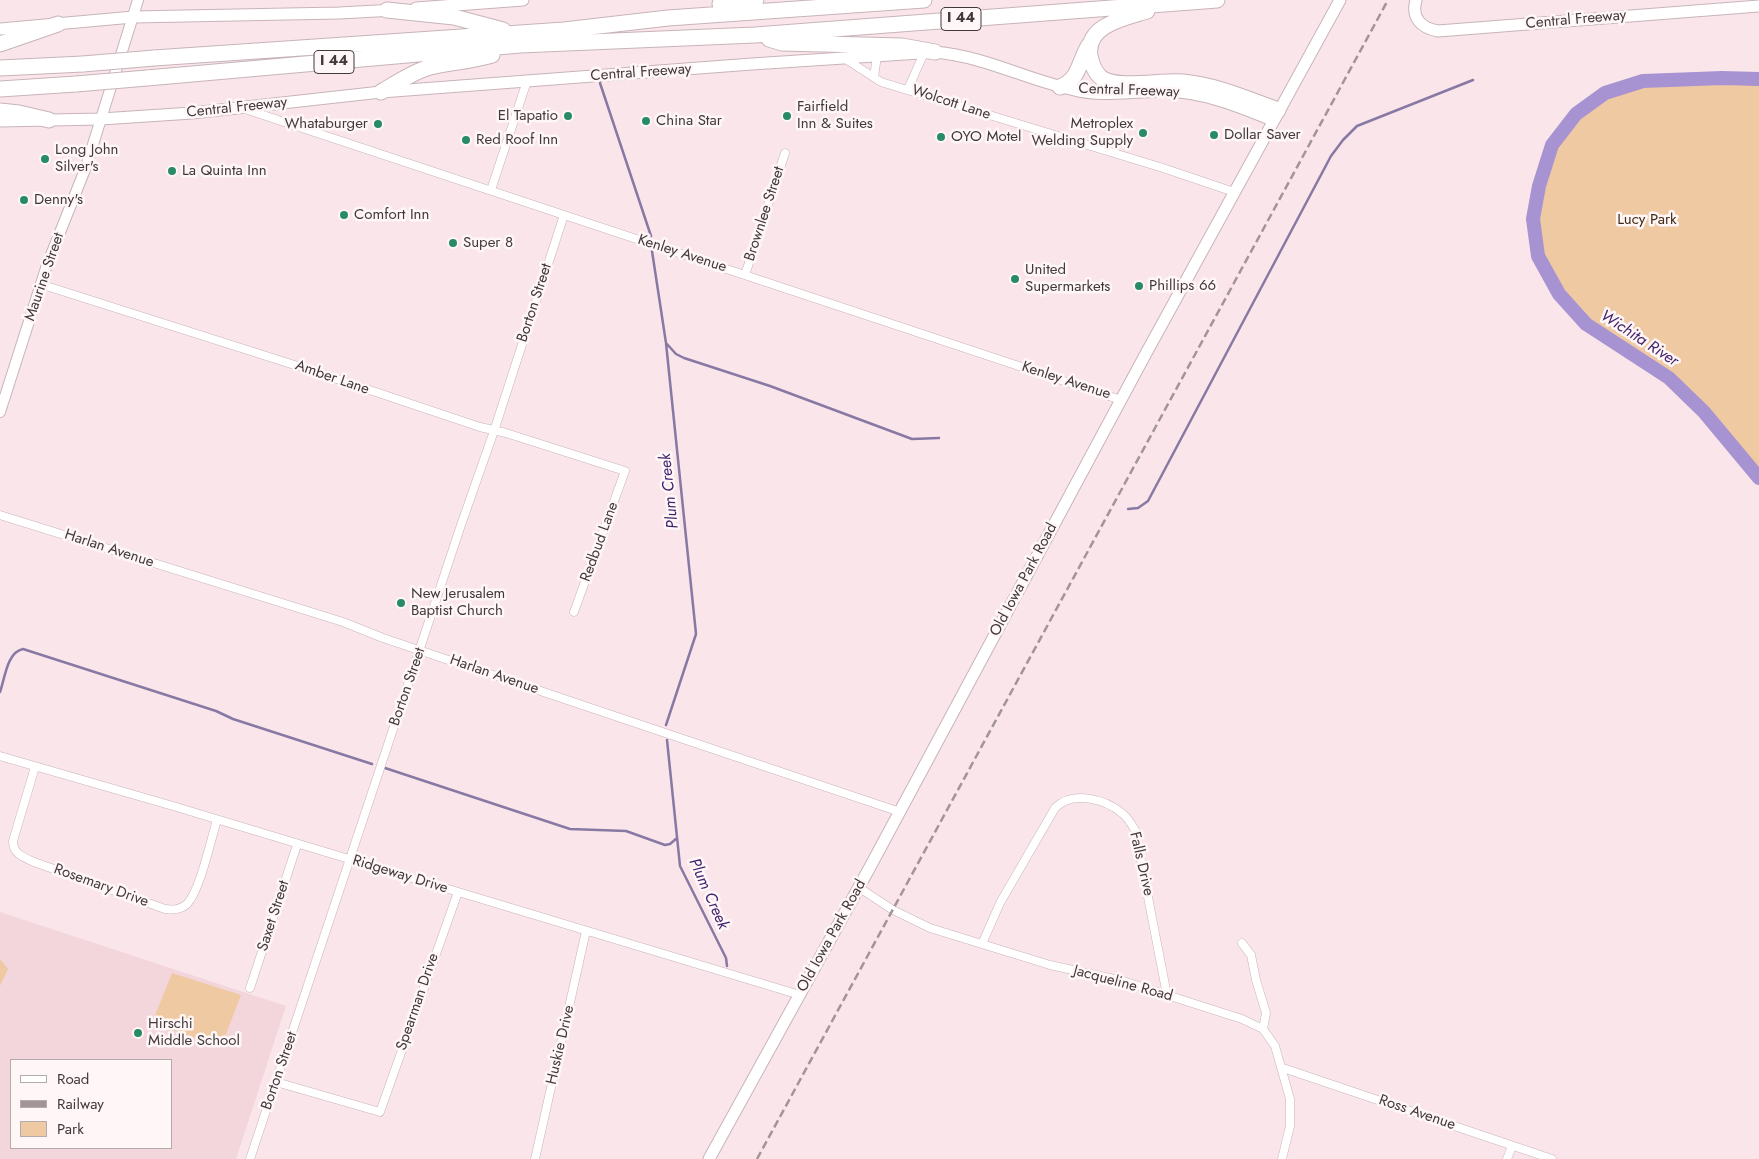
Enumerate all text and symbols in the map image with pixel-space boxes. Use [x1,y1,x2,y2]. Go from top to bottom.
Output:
street label: Central Freeway [1525,7,1627,33]
road number: I 44 [941,8,981,30]
road number: I 44 [314,51,354,74]
street label: Central Freeway [590,60,692,86]
street label: Central Freeway [1078,80,1180,102]
street label: Wolcott Lane [909,82,993,124]
street label: Central Freeway [186,94,288,122]
place label: Fairfield Inn & Suites [797,98,873,133]
place label: El Tapatio [498,107,558,125]
marker: El Tapatio [562,110,574,122]
marker: Fairfield Inn & Suites [781,110,793,122]
place label: China Star [656,112,722,130]
place label: Whataburger [284,115,368,133]
marker: China Star [640,115,652,127]
place label: Metroplex Welding Supply [1032,115,1133,150]
marker: Whataburger [372,118,384,130]
place label: Dollar Saver [1224,126,1301,144]
marker: Metroplex Welding Supply [1137,127,1149,139]
place label: OYO Motel [951,128,1022,146]
marker: Dollar Saver [1208,129,1220,141]
place label: Red Roof Inn [476,131,558,149]
marker: OYO Motel [935,131,947,143]
marker: Red Roof Inn [460,134,472,146]
place label: Long John Silver's [55,141,118,176]
marker: Long John Silver's [39,153,51,165]
place label: La Quinta Inn [182,162,267,180]
street label: Brownlee Street [741,164,789,264]
marker: La Quinta Inn [166,165,178,177]
place label: Denny's [34,191,83,209]
marker: Denny's [18,194,30,206]
place label: Comfort Inn [354,206,429,224]
marker: Comfort Inn [338,209,350,221]
park label: Lucy Park [1617,211,1677,229]
street label: Maurine Street [21,230,69,324]
street label: Kenley Avenue [635,231,729,277]
place label: Super 8 [463,234,513,252]
marker: Super 8 [447,237,459,249]
street label: Borton Street [514,261,556,345]
place label: United Supermarkets [1025,261,1110,296]
marker: United Supermarkets [1009,273,1021,285]
place label: Phillips 66 [1149,277,1216,295]
marker: Phillips 66 [1133,280,1145,292]
water label: Wichita River [1596,307,1682,371]
street label: Amber Lane [293,357,371,399]
street label: Kenley Avenue [1019,358,1113,404]
water label: Plum Creek [656,452,684,530]
street label: Redbud Lane [577,500,623,584]
street label: Old Iowa Park Road [987,520,1061,640]
street label: Harlan Avenue [62,526,156,572]
place label: New Jerusalem Baptist Church [411,585,505,620]
marker: New Jerusalem Baptist Church [395,597,407,609]
street label: Borton Street [386,645,430,729]
street label: Harlan Avenue [447,651,541,699]
street label: Falls Drive [1125,830,1157,898]
street label: Ridgeway Drive [350,852,450,898]
water label: Plum Creek [684,856,732,932]
street label: Rosemary Drive [51,861,151,911]
street label: Old Iowa Park Road [794,877,870,995]
street label: Saxet Street [254,878,294,954]
street label: Spearman Drive [393,951,443,1053]
street label: Jacqueline Road [1071,962,1175,1006]
street label: Huskie Drive [543,1004,579,1086]
place label: Hirschi Middle School [148,1015,240,1050]
marker: Hirschi Middle School [132,1027,144,1039]
street label: Borton Street [258,1029,302,1113]
legend [10,1059,172,1149]
text: Road [57,1068,89,1090]
street label: Ross Avenue [1376,1091,1458,1135]
text: Railway [57,1093,104,1115]
text: Park [57,1118,84,1140]

